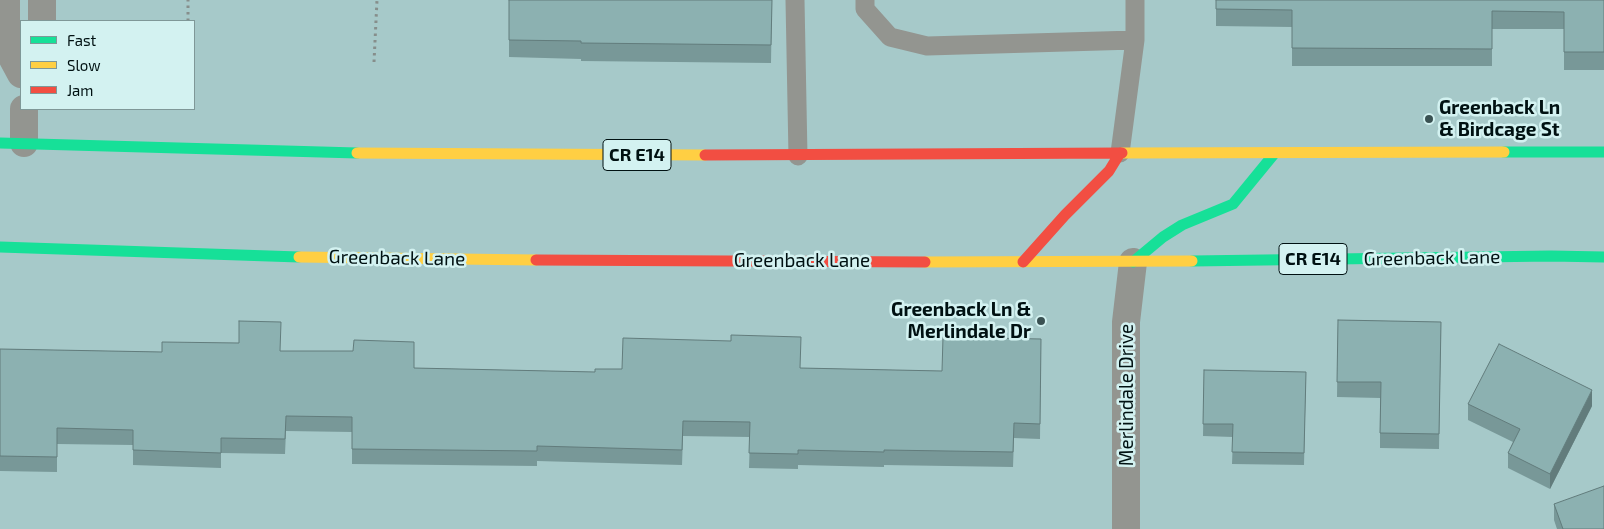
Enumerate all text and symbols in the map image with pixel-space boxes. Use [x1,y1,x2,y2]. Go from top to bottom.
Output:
legend [20,20,195,110]
text: Fast [67,31,96,49]
text: Slow [67,56,101,74]
text: Jam [67,81,93,99]
place label: Greenback Ln & Birdcage St [1439,97,1560,141]
marker: Greenback Ln & Birdcage St [1423,113,1435,125]
road number: CR E14 [603,140,671,170]
road number: CR E14 [1279,243,1347,274]
street label: Greenback Lane [328,245,466,271]
street label: Greenback Lane [1363,245,1501,271]
street label: Greenback Lane [734,250,870,272]
place label: Greenback Ln & Merlindale Dr [891,299,1031,343]
marker: Greenback Ln & Merlindale Dr [1035,315,1047,327]
street label: Merlindale Drive [1116,324,1138,466]

